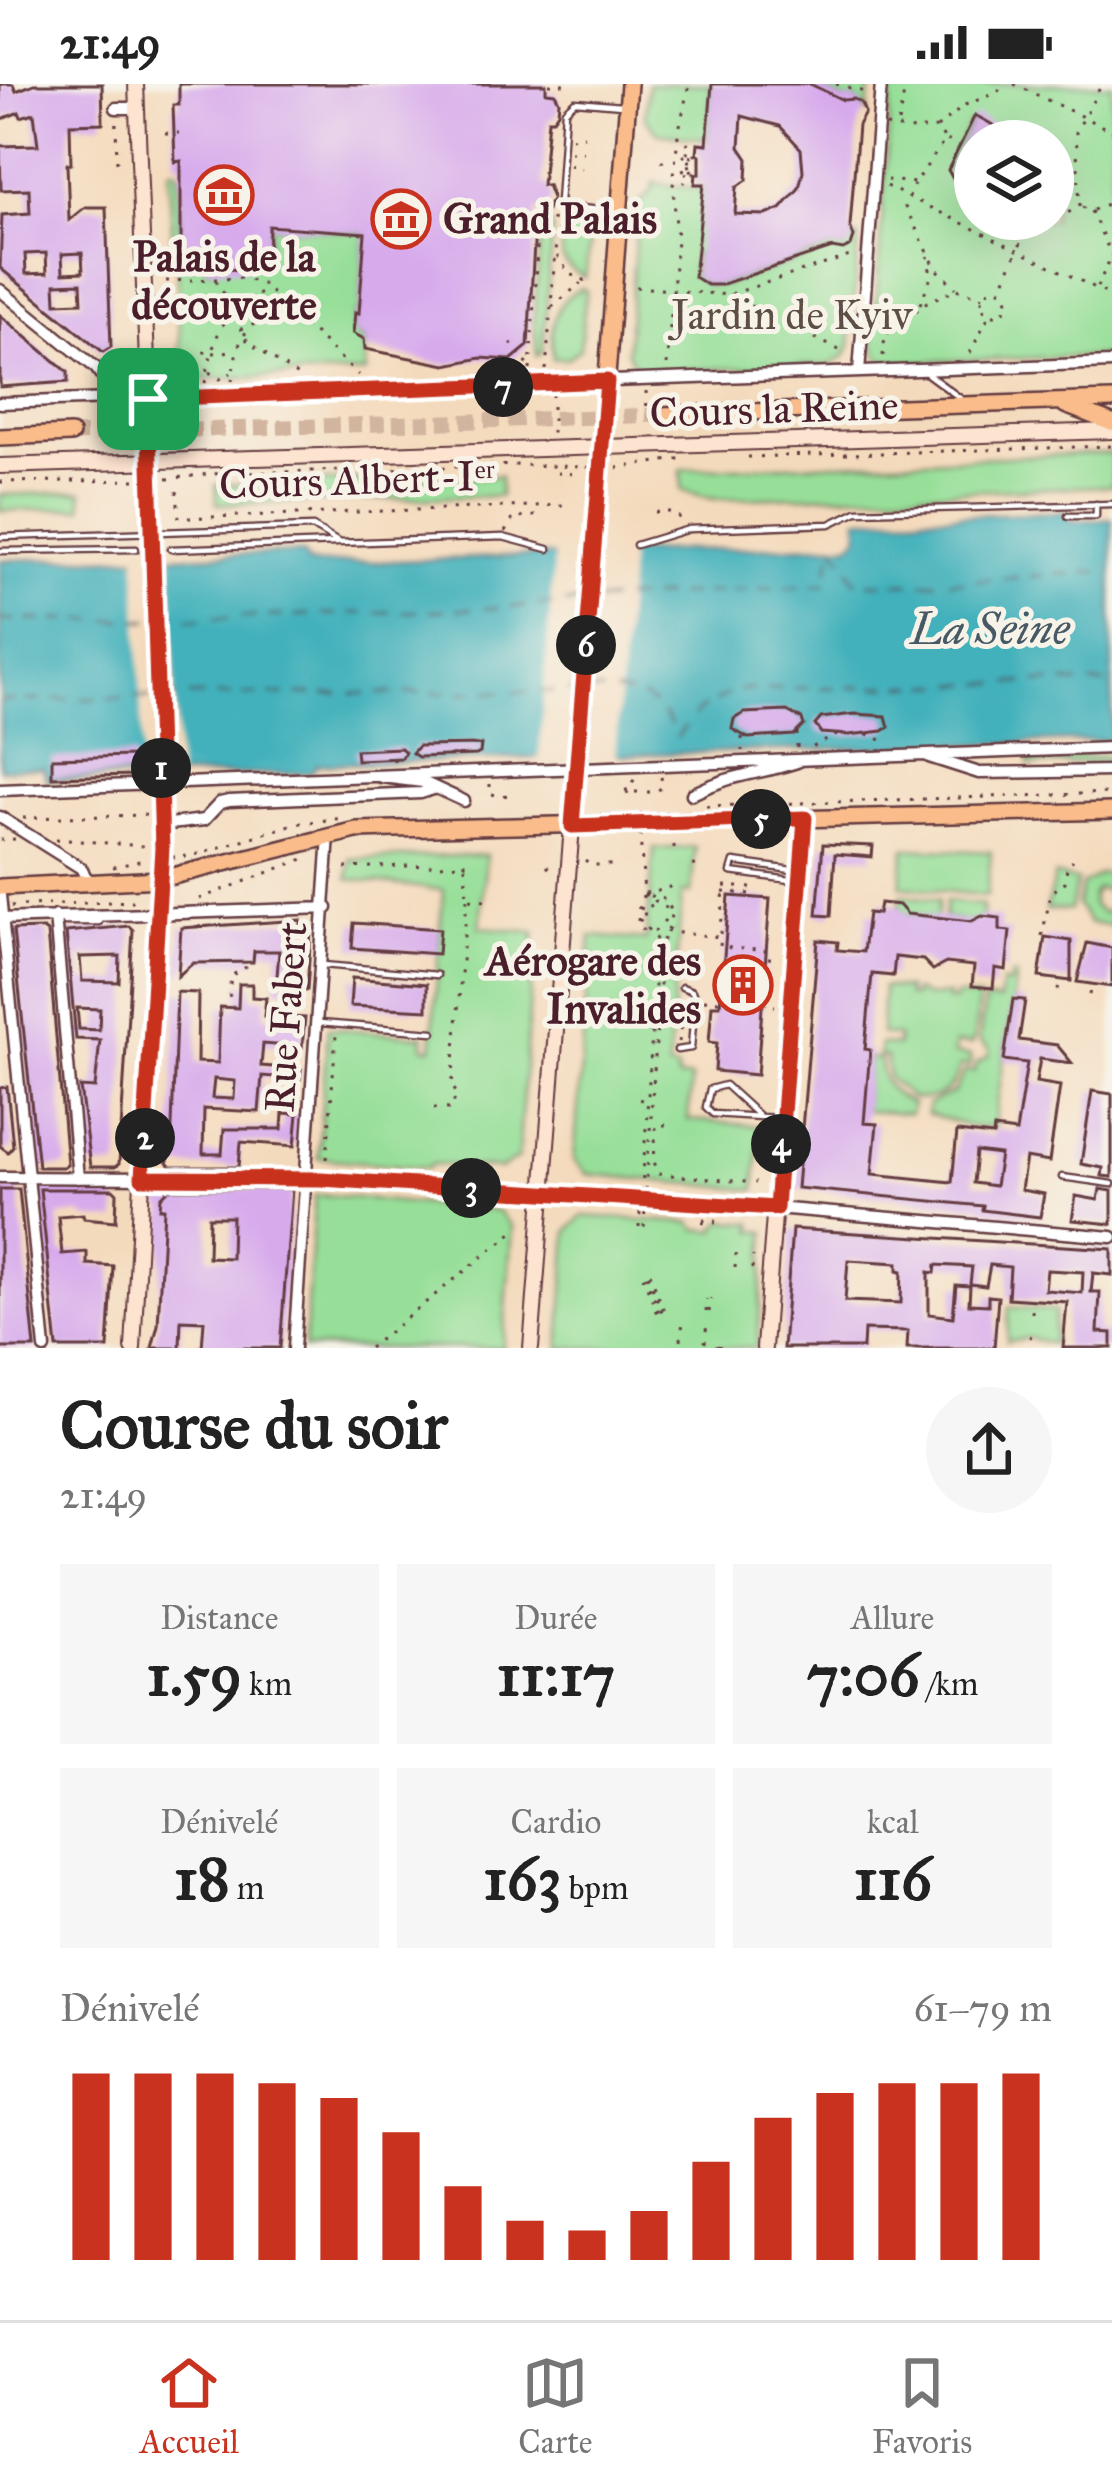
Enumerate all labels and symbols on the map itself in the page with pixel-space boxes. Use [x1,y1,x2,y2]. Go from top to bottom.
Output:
museum icon: Palais de la découverte [193,164,255,226]
museum icon: Grand Palais [370,188,432,250]
place label: Grand Palais [443,193,657,245]
place label: Palais de la découverte [131,231,317,331]
park label: Jardin de Kyiv [668,289,914,341]
pin [97,348,199,450]
pin: 7 [473,357,533,417]
street label: Cours la Reine [649,379,899,439]
street label: Cours Albert-Iᵉʳ [218,449,496,511]
water label: La Seine [909,601,1071,656]
pin: 6 [556,615,616,675]
pin: 1 [131,738,191,798]
pin: 5 [731,789,791,849]
street label: Rue Fabert [253,920,319,1114]
place label: Aérogare des Invalides [482,935,701,1035]
building icon: Aérogare des Invalides [712,954,774,1016]
pin: 2 [115,1108,175,1168]
pin: 4 [751,1114,811,1174]
pin: 3 [441,1158,501,1218]

